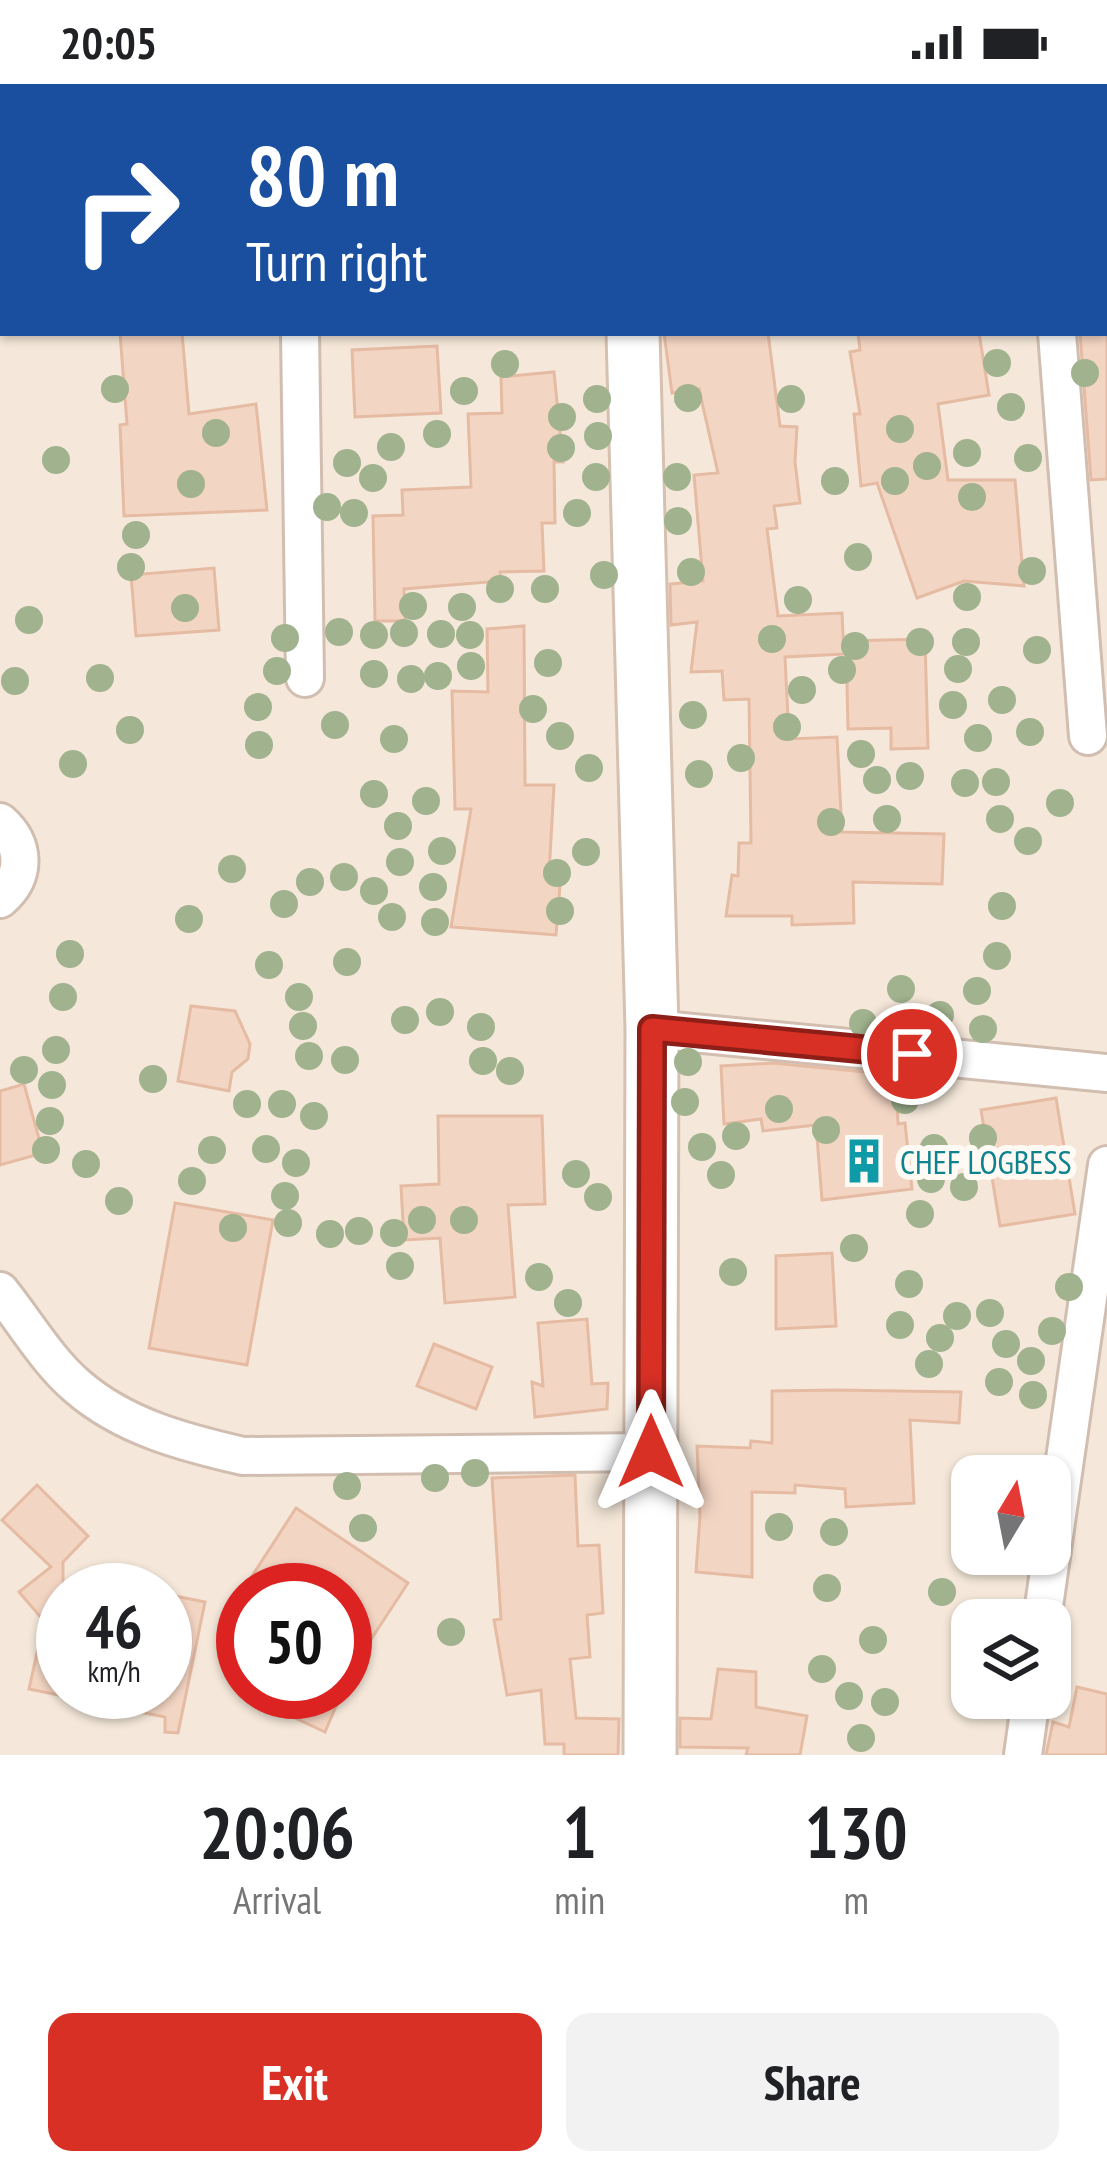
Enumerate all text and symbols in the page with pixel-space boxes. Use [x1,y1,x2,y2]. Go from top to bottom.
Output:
text: 20:05 [60,13,157,71]
text: 80 m [246,120,399,229]
icon: right [48,132,204,288]
text: Turn right [246,226,427,296]
pin [861,1003,963,1105]
icon: arrive [879,1021,945,1087]
building icon: CHEF LOGBESS [839,1136,889,1186]
place label: CHEF LOGBESS [900,1140,1072,1183]
position arrow [588,1389,714,1515]
north arrow [951,1455,1071,1575]
map controls [951,1455,1071,1719]
speed limit sign: 50 [216,1563,372,1719]
text: 46 [85,1587,143,1665]
button: layers [951,1599,1071,1719]
text: km/h [87,1651,141,1690]
text: 20:06 [199,1785,355,1878]
text: 1 [563,1785,597,1878]
text: 130 [804,1785,908,1878]
text: Arrival [233,1874,321,1925]
text: min [554,1874,605,1925]
text: m [843,1874,869,1925]
button: Exit [48,2013,542,2151]
button: Share [566,2013,1059,2151]

